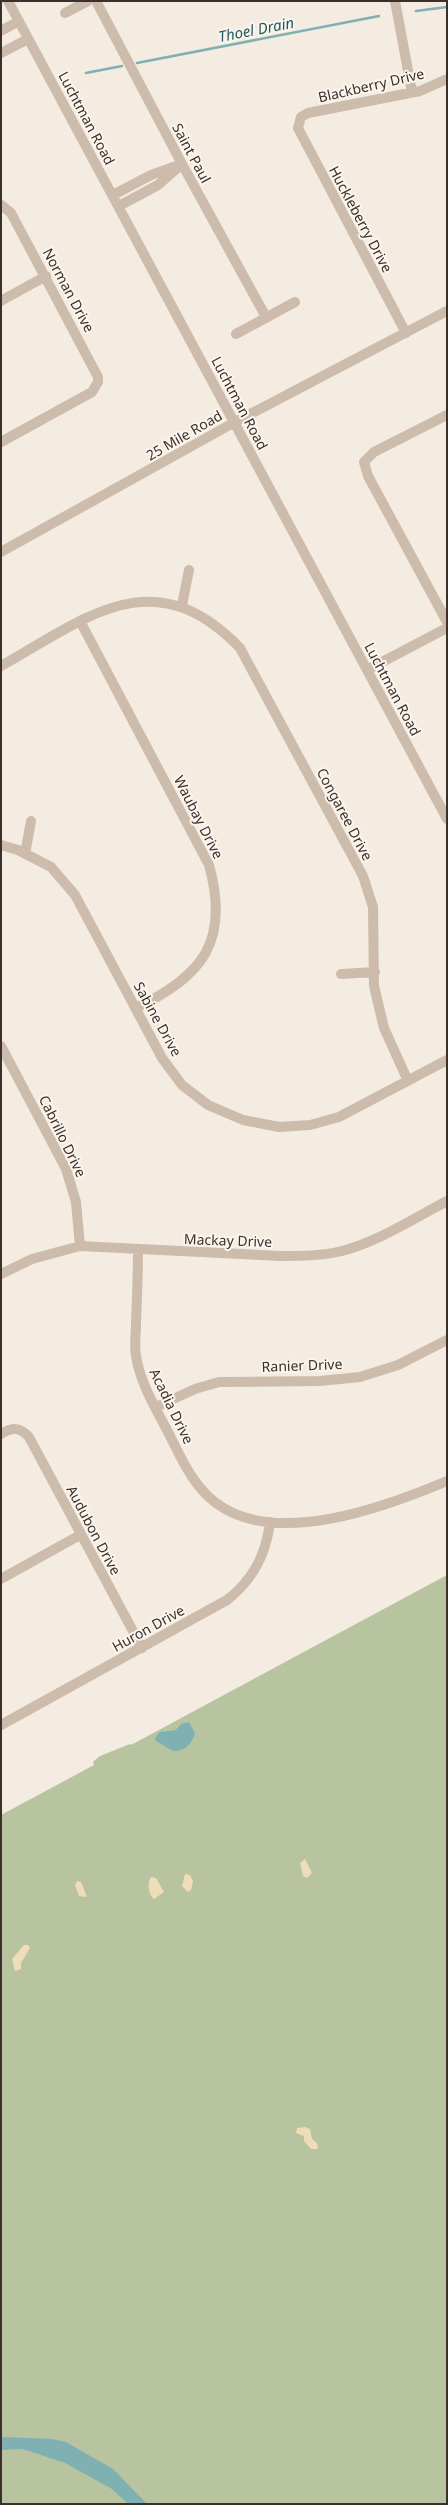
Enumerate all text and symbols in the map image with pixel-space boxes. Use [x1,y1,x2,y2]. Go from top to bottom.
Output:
water label: Thoel Drain [216,12,296,46]
street label: Blackberry Drive [316,64,426,106]
street label: Luchtman Road [54,68,120,168]
street label: Saint Paul [168,120,216,186]
street label: Huckleberry Drive [325,162,397,276]
street label: Norman Drive [39,245,99,335]
street label: Luchtman Road [207,353,273,453]
street label: 25 Mile Road [143,406,225,464]
street label: Luchtman Road [360,639,426,739]
street label: Congaree Drive [313,765,377,864]
street label: Waubay Drive [170,772,228,862]
street label: Sabine Drive [130,978,186,1060]
street label: Cabrillo Drive [35,1092,91,1180]
street label: Mackay Drive [184,1229,272,1251]
street label: Ranier Drive [261,1354,343,1376]
street label: Acadia Drive [146,1365,199,1447]
street label: Audubon Drive [62,1482,126,1578]
street label: Huron Drive [108,1600,188,1656]

